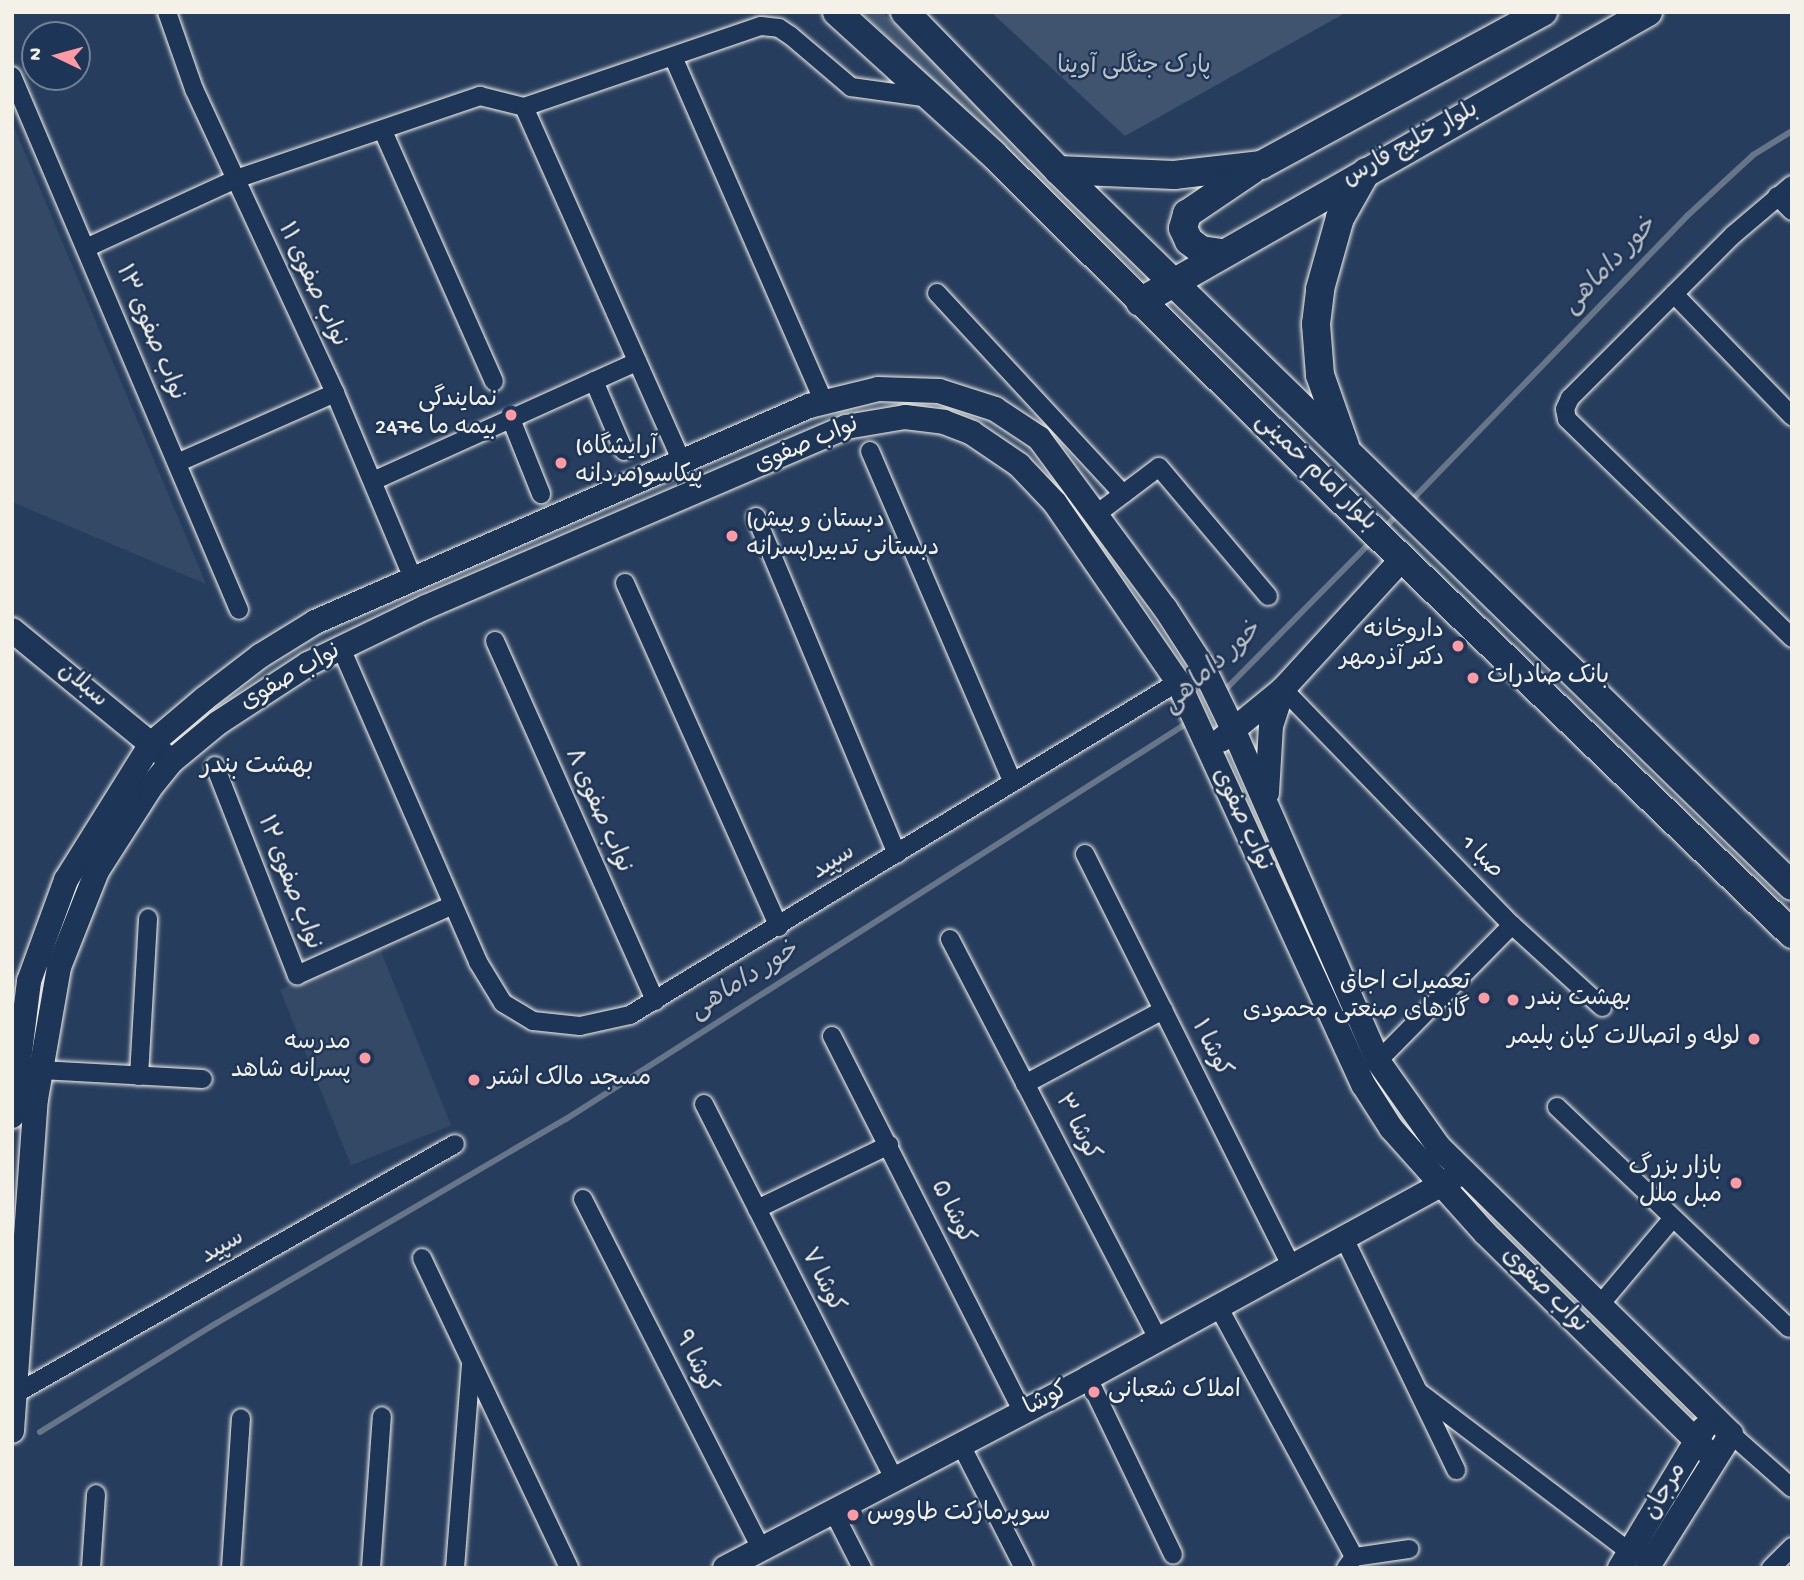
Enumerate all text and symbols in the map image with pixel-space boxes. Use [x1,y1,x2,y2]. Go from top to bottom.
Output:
north arrow [21,21,91,91]
text: N [25,47,49,61]
park label: پارک جنگلی آوینا [1057,54,1211,82]
street label: بلوار خلیج فارس [1338,96,1484,194]
water label: خور داماهی [1557,212,1665,322]
street label: نواب صفوی ۱۱ [270,218,352,352]
street label: نواب صفوی ۱۳ [107,261,191,405]
place label: نمایندگی بیمه ما 2476 [375,387,497,443]
marker: نمایندگی بیمه ما 2476 [503,407,519,423]
street label: بلوار امام خمینی [1248,408,1382,538]
street label: نواب صفوی [750,411,864,481]
place label: (آرایشگاه پیکاسو(مردانه [575,435,703,491]
marker: (آرایشگاه پیکاسو(مردانه [553,455,569,471]
place label: (دبستان و پیش دبستانی تدبیر(پسرانه [746,508,939,564]
marker: (دبستان و پیش دبستانی تدبیر(پسرانه [724,528,740,544]
water label: خور داماهی [1157,616,1269,722]
place label: داروخانه دکتر آذرمهر [1340,618,1444,674]
street label: نواب صفوی [236,638,346,718]
marker: داروخانه دکتر آذرمهر [1450,638,1466,654]
street label: سبلان [51,657,113,715]
place label: بانک صادرات [1487,664,1609,692]
marker: بانک صادرات [1465,670,1481,686]
street label: نواب صفوی ۸ [557,744,637,878]
district label: بهشت بندر [200,752,314,784]
street label: نواب صفوی [1205,764,1277,876]
street label: نواب صفوی ۱۲ [249,812,327,954]
street label: صبا 1 [1453,830,1509,886]
street label: سپید [807,839,861,887]
water label: خور داماهی [685,936,805,1028]
place label: تعمیرات اجاق گازهای صنعتی محمودی [1243,970,1470,1026]
place label: بهشت بندر [1527,986,1632,1014]
marker: تعمیرات اجاق گازهای صنعتی محمودی [1476,990,1492,1006]
marker: بهشت بندر [1505,992,1521,1008]
street label: کوشا ۱ [1183,1015,1237,1083]
place label: لوله و اتصالات کیان پلیمر [1508,1025,1740,1053]
place label: مدرسه پسرانه شاهد [231,1030,351,1086]
marker: لوله و اتصالات کیان پلیمر [1746,1031,1762,1047]
marker: مدرسه پسرانه شاهد [357,1050,373,1066]
place label: مسجد مالک اشتر [488,1066,651,1094]
marker: مسجد مالک اشتر [466,1072,482,1088]
street label: کوشا ۳ [1047,1090,1105,1166]
place label: بازار بزرگ مبل ملل [1629,1155,1722,1211]
marker: بازار بزرگ مبل ملل [1728,1175,1744,1191]
street label: کوشا ۵ [923,1176,979,1250]
street label: سپید [196,1224,250,1272]
street label: نواب صفوی [1495,1242,1593,1340]
street label: کوشا ۷ [793,1244,849,1318]
street label: کوشا ۹ [666,1327,722,1399]
street label: کوشا [1020,1376,1074,1424]
place label: املاک شعبانی [1108,1378,1241,1406]
marker: املاک شعبانی [1086,1384,1102,1400]
street label: مرجان [1638,1458,1694,1526]
place label: سوپرمارکت طاووس [867,1501,1050,1529]
marker: سوپرمارکت طاووس [845,1507,861,1523]

